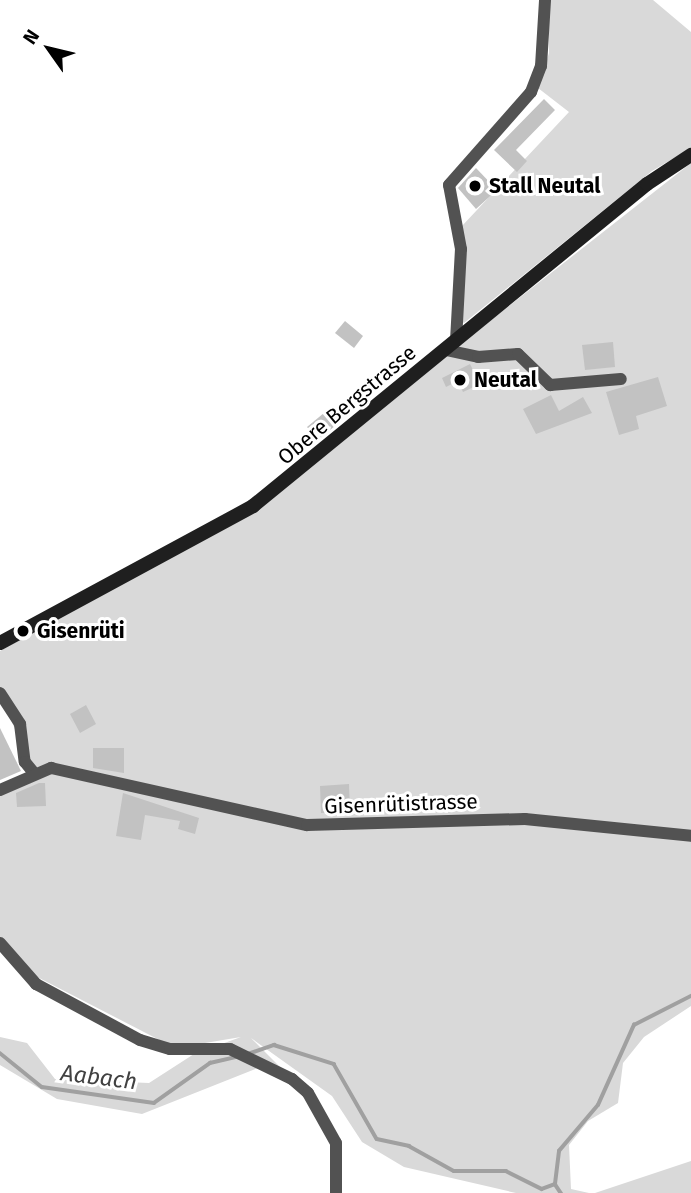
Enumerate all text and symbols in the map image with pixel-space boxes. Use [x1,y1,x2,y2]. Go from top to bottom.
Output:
north arrow [14,14,84,84]
text: N [18,25,44,49]
place label: Stall Neutal [489,173,601,199]
marker: Stall Neutal [467,178,483,194]
street label: Obere Bergstrasse [273,340,421,470]
place label: Neutal [474,367,537,393]
marker: Neutal [452,372,468,388]
place label: Gisenrüti [37,618,125,644]
marker: Gisenrüti [15,623,31,639]
street label: Gisenrütistrasse [324,789,478,819]
water label: Aabach [59,1059,139,1095]

